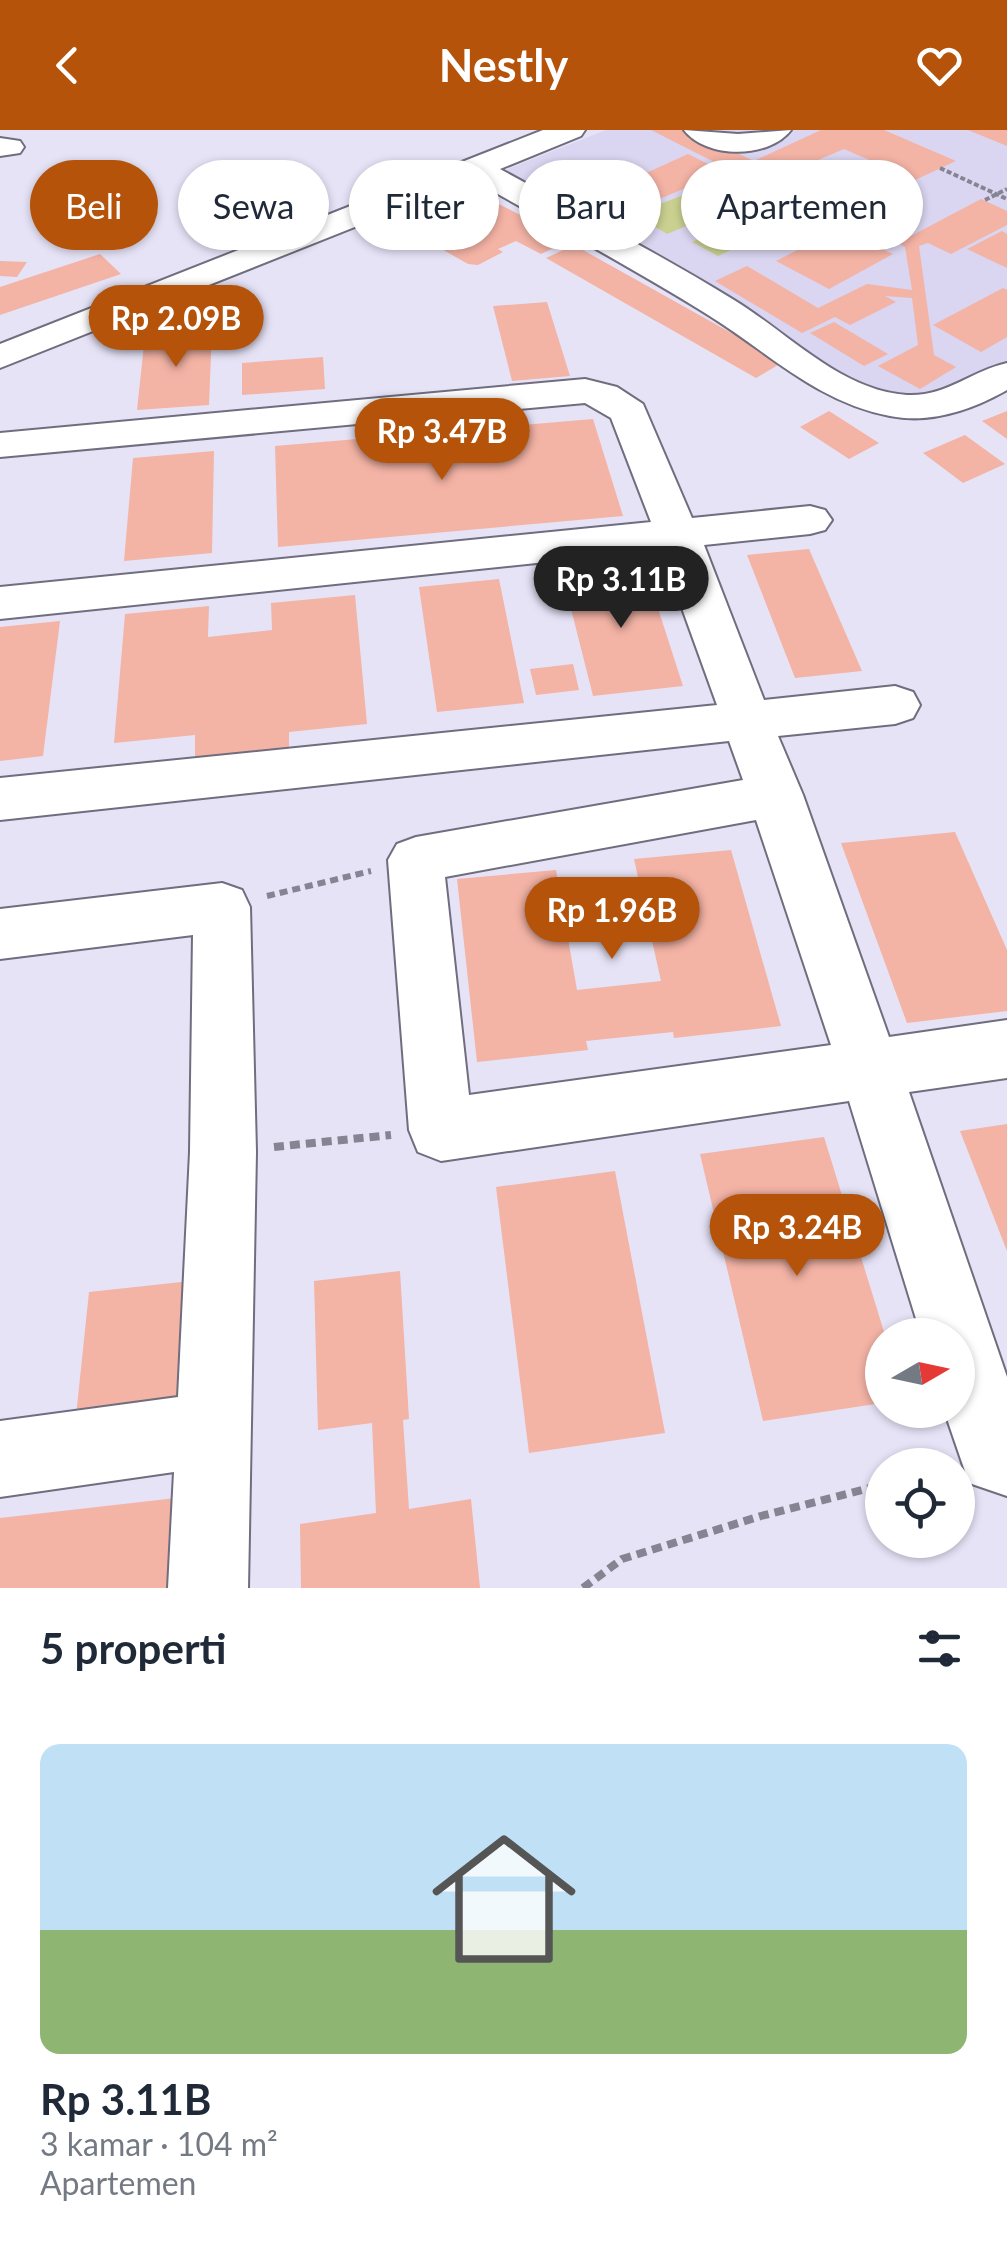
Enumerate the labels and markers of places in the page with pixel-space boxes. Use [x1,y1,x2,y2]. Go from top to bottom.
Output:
pin: Rp 2.09B [73,285,279,370]
pin: Rp 3.47B [339,398,545,483]
pin: Rp 3.11B [518,546,724,631]
pin: Rp 1.96B [509,877,715,962]
pin: Rp 3.24B [694,1194,900,1279]

